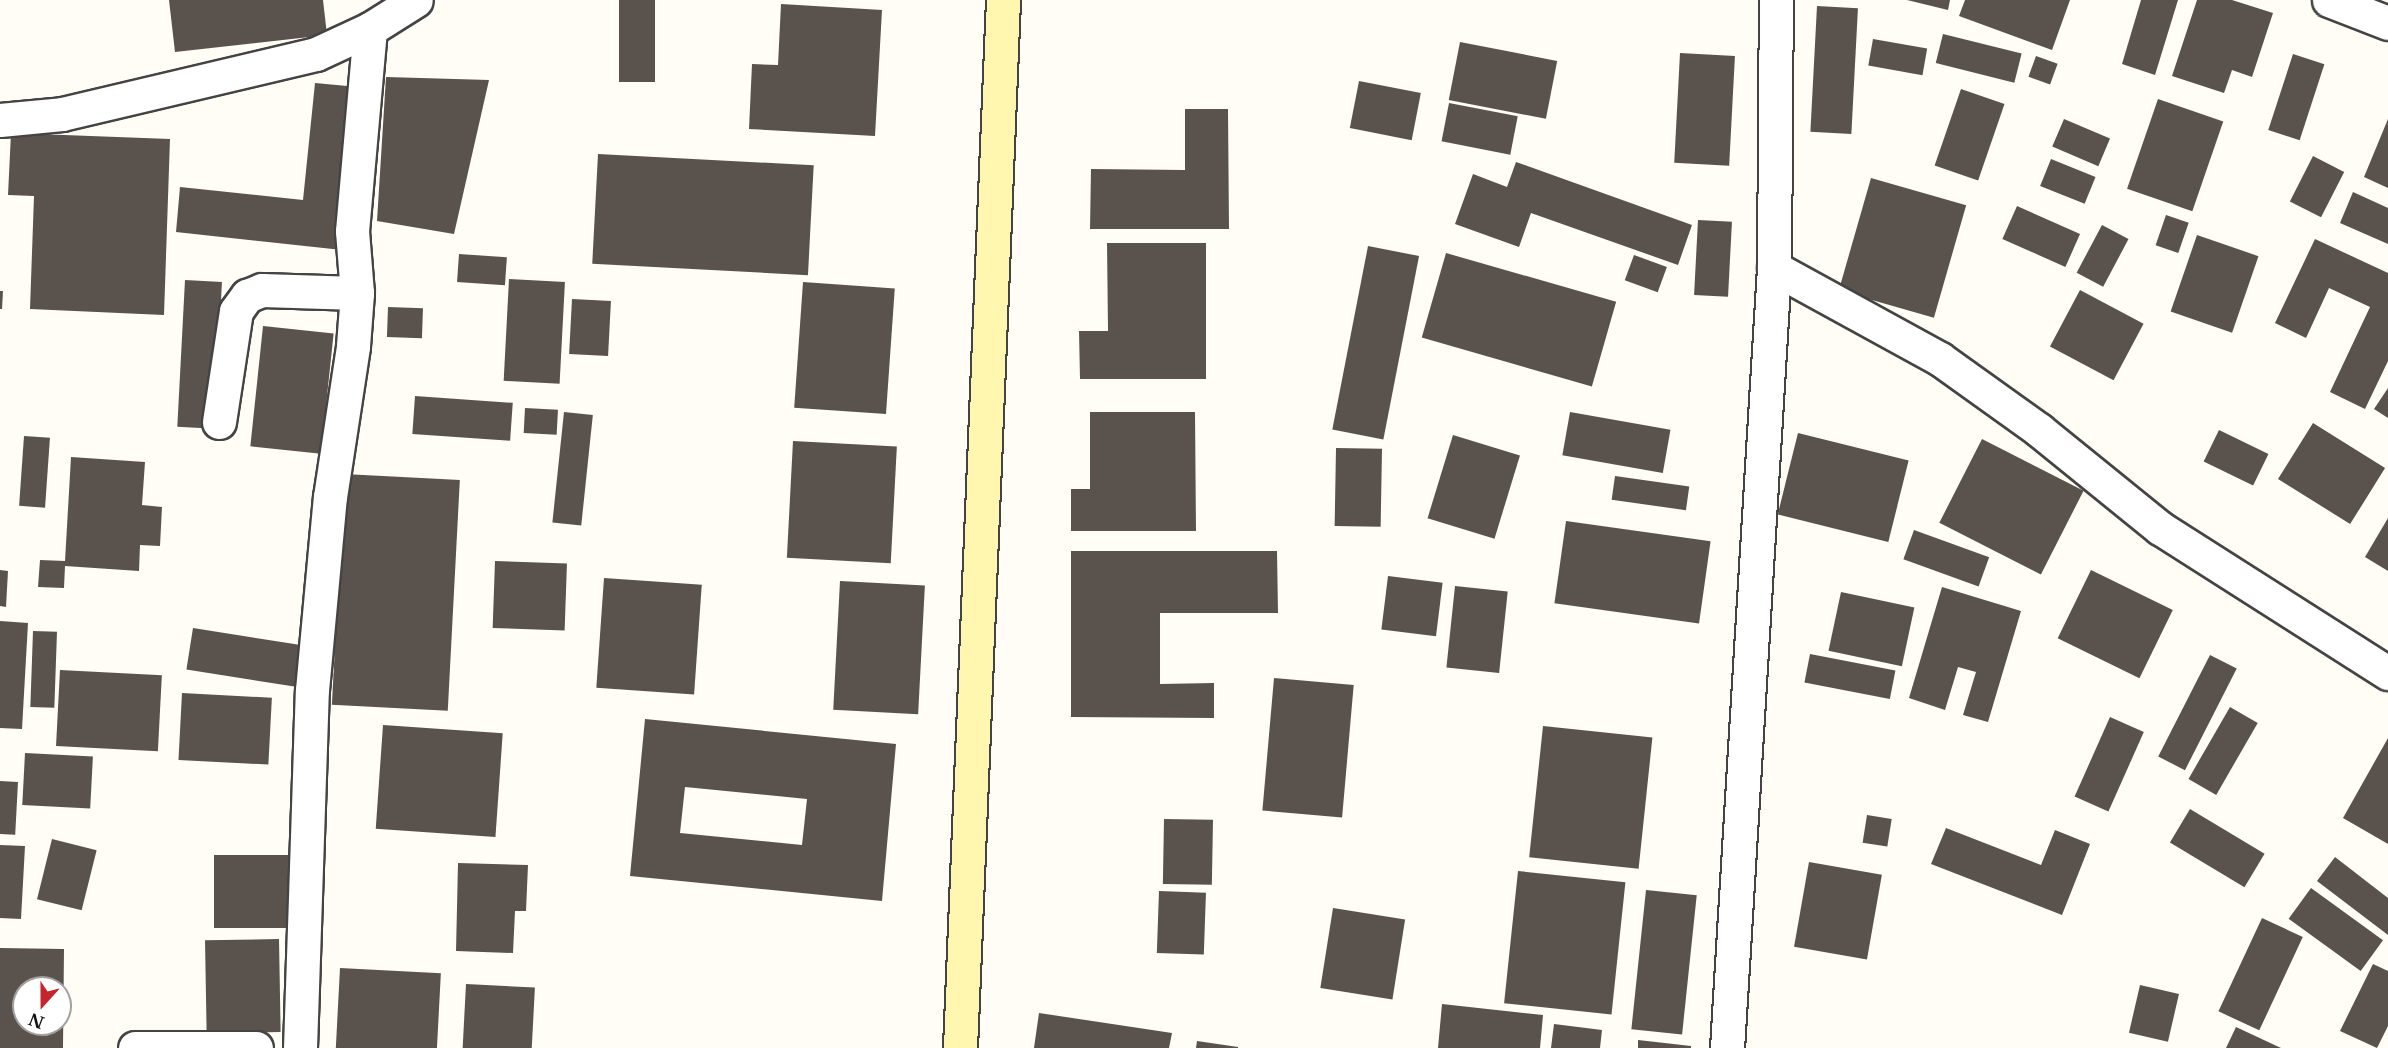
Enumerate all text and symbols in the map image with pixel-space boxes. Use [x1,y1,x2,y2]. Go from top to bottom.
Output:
north arrow [12,976,72,1036]
text: N [26,1009,47,1033]

